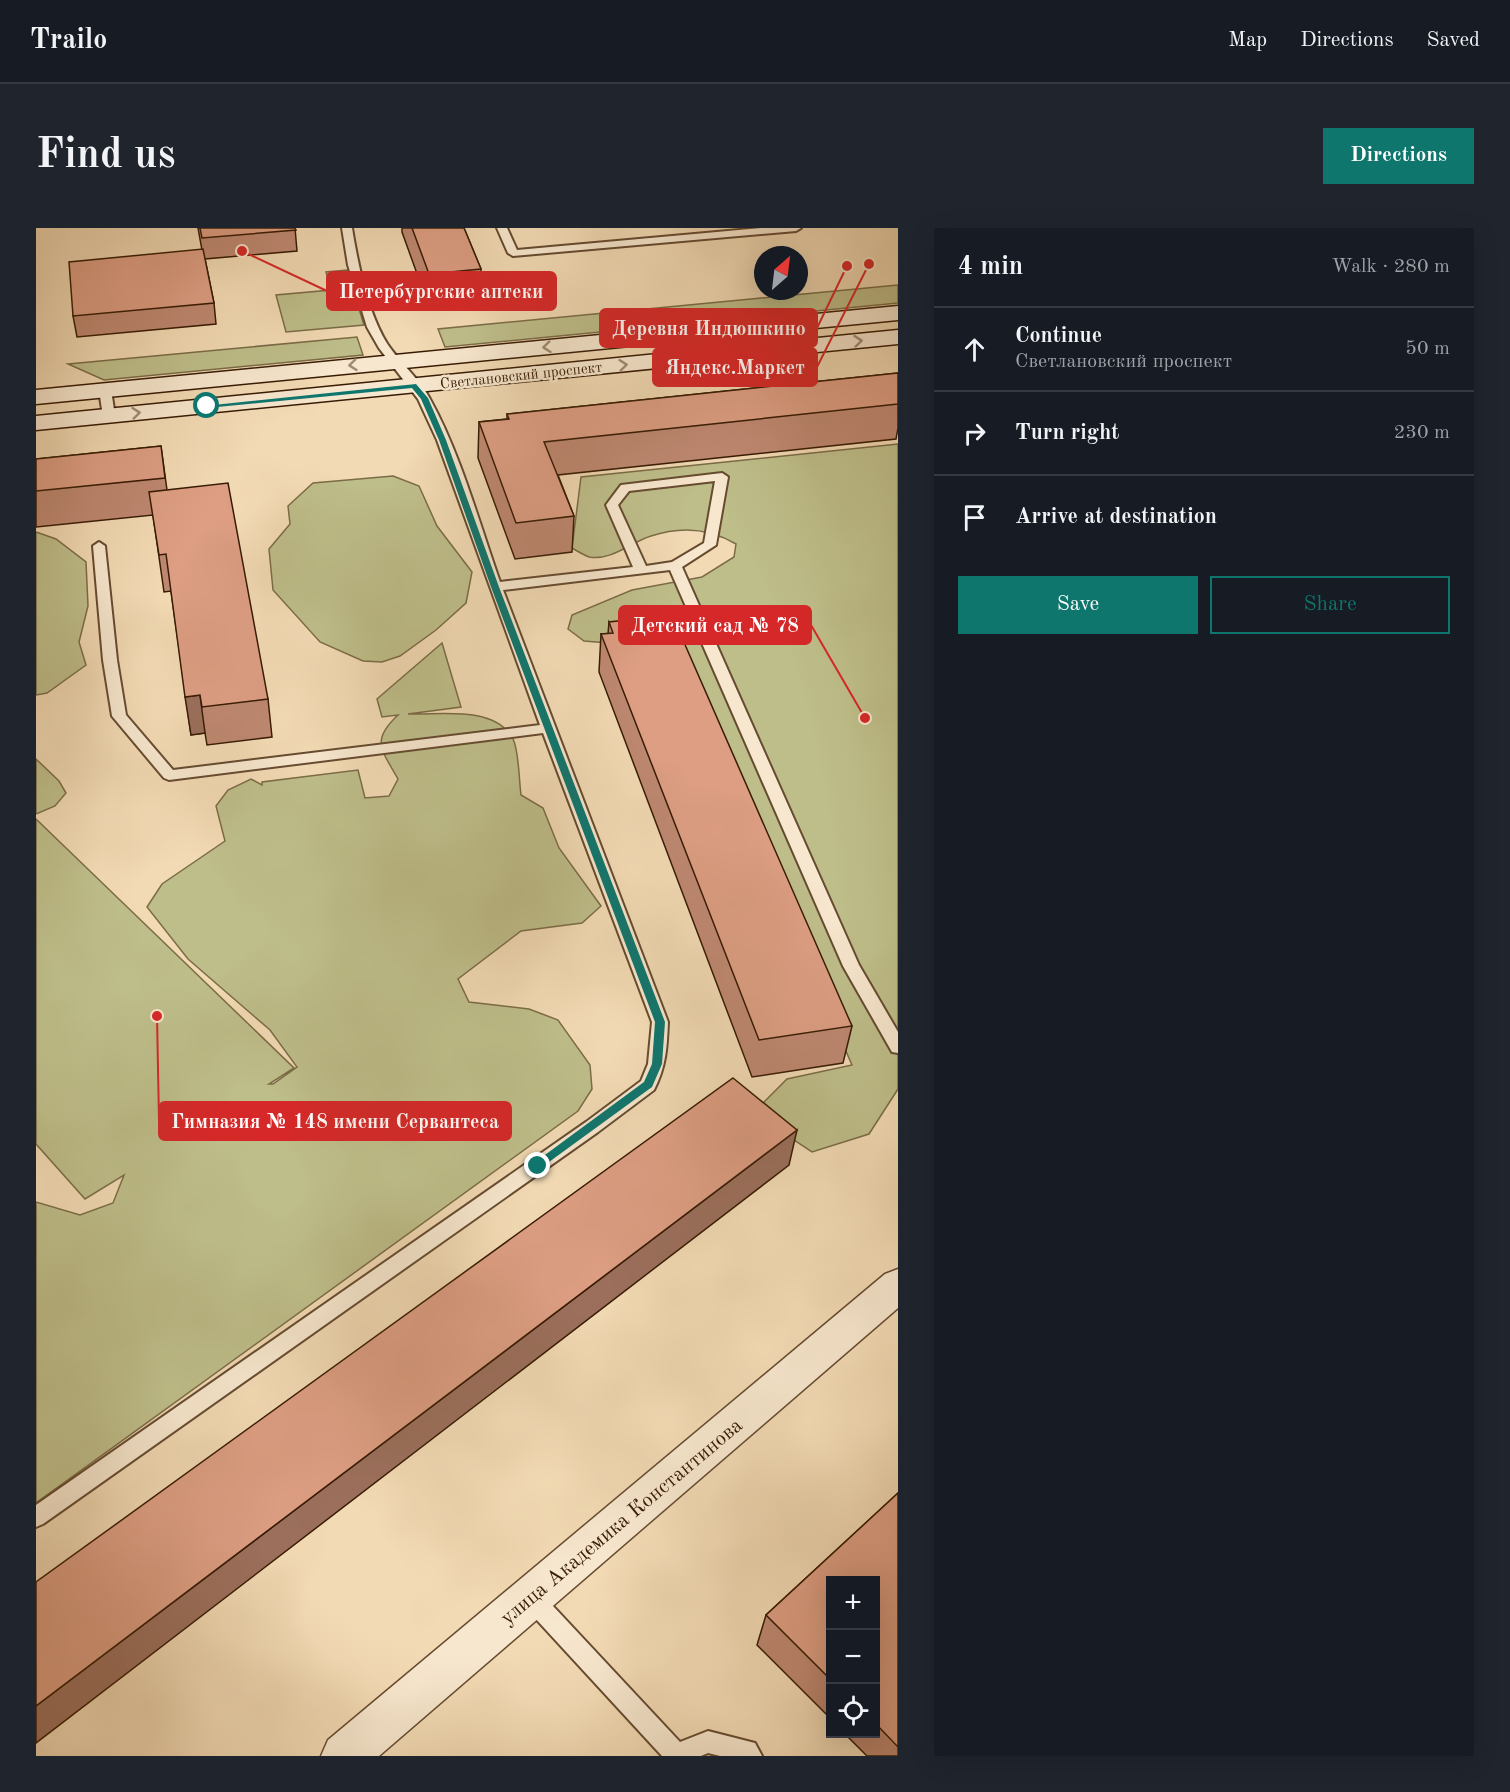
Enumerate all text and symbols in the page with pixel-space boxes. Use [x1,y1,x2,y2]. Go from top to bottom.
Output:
text: Trailo [30,27,107,55]
text: Map [1228,30,1267,51]
text: Directions [1300,30,1394,51]
text: Saved [1427,30,1480,51]
button: Directions [1323,128,1474,184]
text: Find us [36,135,175,177]
north arrow [754,246,808,300]
text: 4 min [958,254,1023,280]
text: Walk · 280 m [1331,257,1450,277]
callout: Петербургские аптеки [327,272,556,310]
text: Петербургские аптеки [339,283,543,303]
callout: Деревня Индюшкино [600,309,817,347]
text: Деревня Индюшкино [612,320,806,340]
text: Continue [1015,325,1102,347]
icon: ahead [958,333,991,366]
one-way arrow [854,335,863,348]
text: 50 m [1405,339,1450,359]
one-way arrow [543,340,552,353]
callout: Яндекс.Маркет [653,348,817,386]
text: Светлановский проспект [1015,352,1232,372]
one-way arrow [349,358,358,371]
one-way arrow [618,359,627,372]
text: Яндекс.Маркет [665,359,805,379]
street label: Светлановский проспект [439,361,603,392]
route start [193,392,219,418]
one-way arrow [131,407,141,420]
icon: right [958,417,991,450]
text: Turn right [1015,422,1119,444]
text: 230 m [1394,423,1450,443]
icon: arrive [958,501,991,534]
text: Arrive at destination [1015,506,1217,528]
button: Save [958,576,1198,634]
button: Share [1210,576,1450,634]
callout: Детский сад № 78 [619,606,811,644]
text: Детский сад № 78 [631,617,799,637]
callout: Гимназия № 148 имени Сервантеса [159,1102,511,1140]
text: Гимназия № 148 имени Сервантеса [171,1113,499,1133]
route end [524,1152,550,1178]
street label: улица Академика Константинова [497,1415,747,1629]
map controls [826,1576,880,1738]
button: + [826,1576,880,1630]
button: − [826,1630,880,1684]
button: locate [826,1684,880,1738]

